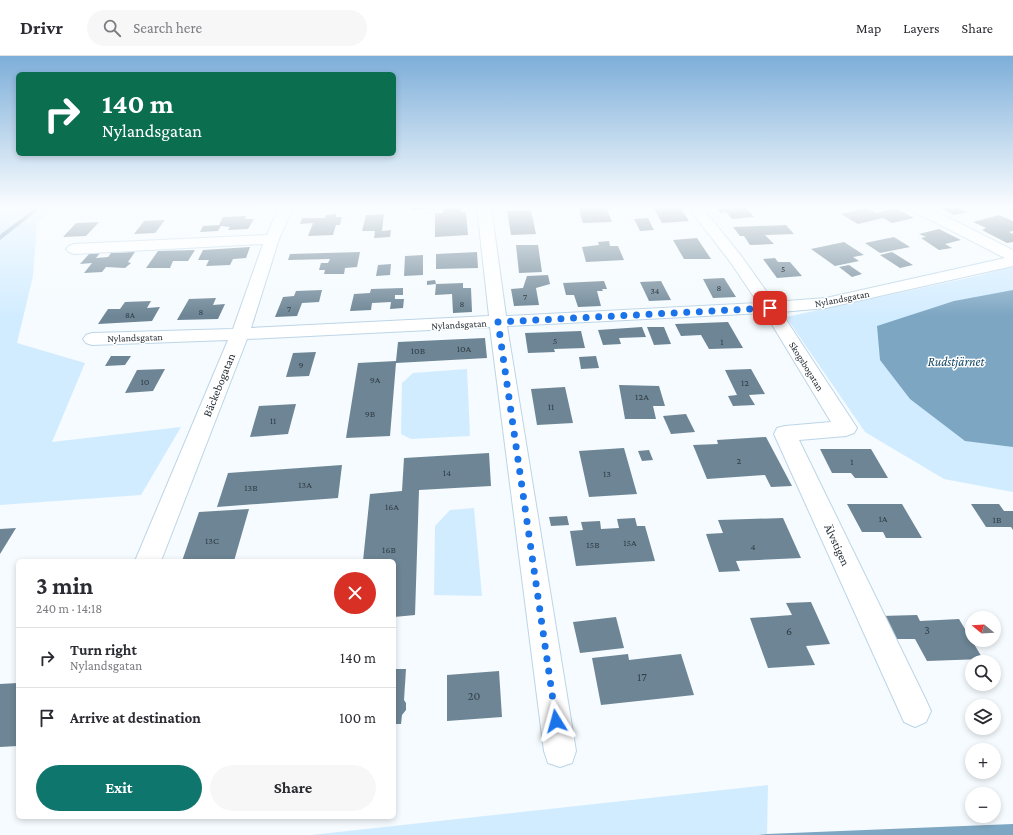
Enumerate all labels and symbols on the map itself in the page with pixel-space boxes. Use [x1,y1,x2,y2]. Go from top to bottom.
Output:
house number: 5 [781,264,785,274]
house number: 8 [717,283,722,293]
house number: 34 [651,286,660,296]
street label: Nylandsgatan [814,288,871,309]
pin [753,291,787,325]
house number: 7 [523,292,527,302]
house number: 8 [460,299,465,309]
house number: 7 [287,304,291,314]
house number: 8 [199,307,204,317]
house number: 8A [125,310,136,320]
street label: Nylandsgatan [431,318,488,331]
street label: Nylandsgatan [107,331,164,344]
house number: 5 [553,335,558,346]
house number: 1 [720,336,724,347]
street label: Skogsbogatan [787,340,826,393]
house number: 10A [457,343,472,354]
house number: 10B [411,345,426,356]
street label: Bäckebogatan [200,351,238,419]
water label: Rudstjärnet [928,354,985,370]
house number: 9 [298,359,304,370]
house number: 9A [370,374,381,385]
house number: 10 [141,376,150,387]
house number: 12 [741,377,749,388]
house number: 12A [635,391,649,402]
house number: 11 [548,401,554,412]
house number: 9B [365,408,376,419]
house number: 11 [270,415,276,426]
house number: 2 [737,455,742,466]
house number: 1 [850,456,854,467]
house number: 14 [443,467,451,478]
house number: 13 [603,468,611,479]
house number: 13A [298,479,312,490]
house number: 13B [244,482,258,493]
house number: 16A [385,501,399,512]
house number: 1A [878,513,888,524]
house number: 1B [993,514,1002,525]
street label: Älvstigen [821,522,853,569]
house number: 13C [205,535,219,546]
house number: 15A [623,537,637,548]
house number: 15B [586,539,600,550]
house number: 4 [750,541,756,552]
house number: 16B [382,544,396,555]
north arrow [965,611,1001,647]
house number: 3 [924,623,930,637]
house number: 6 [786,624,792,638]
house number: 17 [637,670,647,684]
house number: 20 [468,689,480,703]
position arrow [535,700,577,742]

